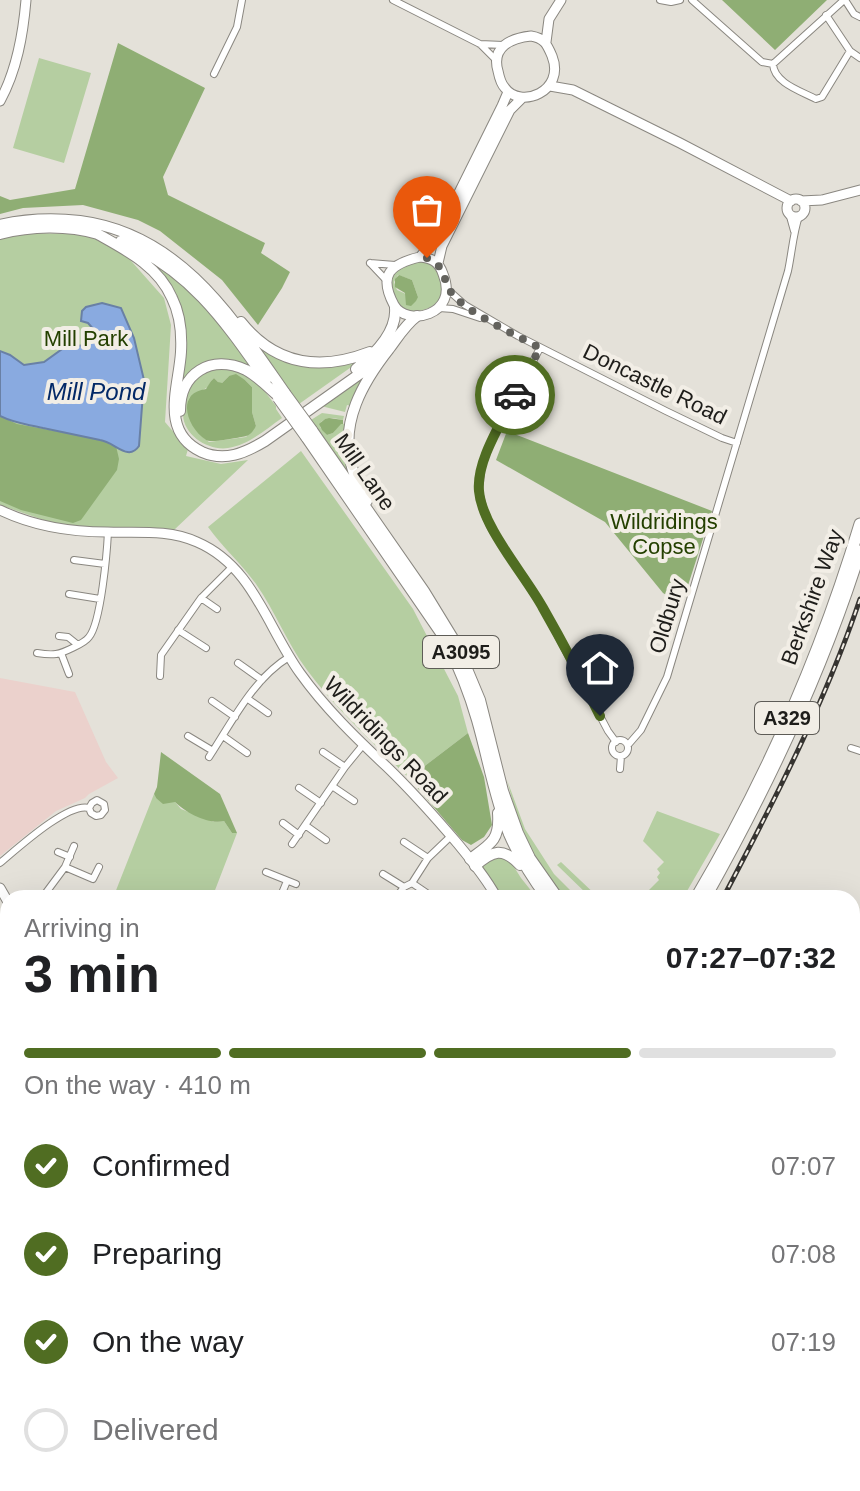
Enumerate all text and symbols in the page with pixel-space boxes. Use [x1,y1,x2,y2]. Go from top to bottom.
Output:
pin [393,176,461,258]
icon: bag [405,188,449,232]
park label: Mill Park [44,326,129,351]
street label: Doncastle Road [579,338,731,430]
courier [475,355,555,435]
icon: car [493,373,537,417]
water label: Mill Pond [47,378,146,405]
street label: Mill Lane [330,429,400,515]
park label: Wildridings Copse [610,509,718,559]
street label: Berkshire Way [776,526,848,668]
street label: Oldbury [644,576,690,656]
pin [566,634,634,716]
road number: A3095 [423,636,499,668]
icon: home [578,646,622,690]
street label: Wildridings Road [319,672,453,808]
road number: A329 [755,702,819,734]
text: Arriving in [24,913,140,943]
text: 07:27–07:32 [666,941,836,974]
text: 3 min [24,945,160,1003]
text: On the way · 410 m [24,1070,251,1100]
icon: check [24,1144,68,1188]
text: Confirmed [92,1149,230,1182]
text: 07:07 [771,1151,836,1181]
icon: check [24,1232,68,1276]
text: Preparing [92,1237,222,1270]
text: 07:08 [771,1239,836,1269]
icon: check [24,1320,68,1364]
text: On the way [92,1325,244,1358]
text: 07:19 [771,1327,836,1357]
text: Delivered [92,1413,219,1446]

